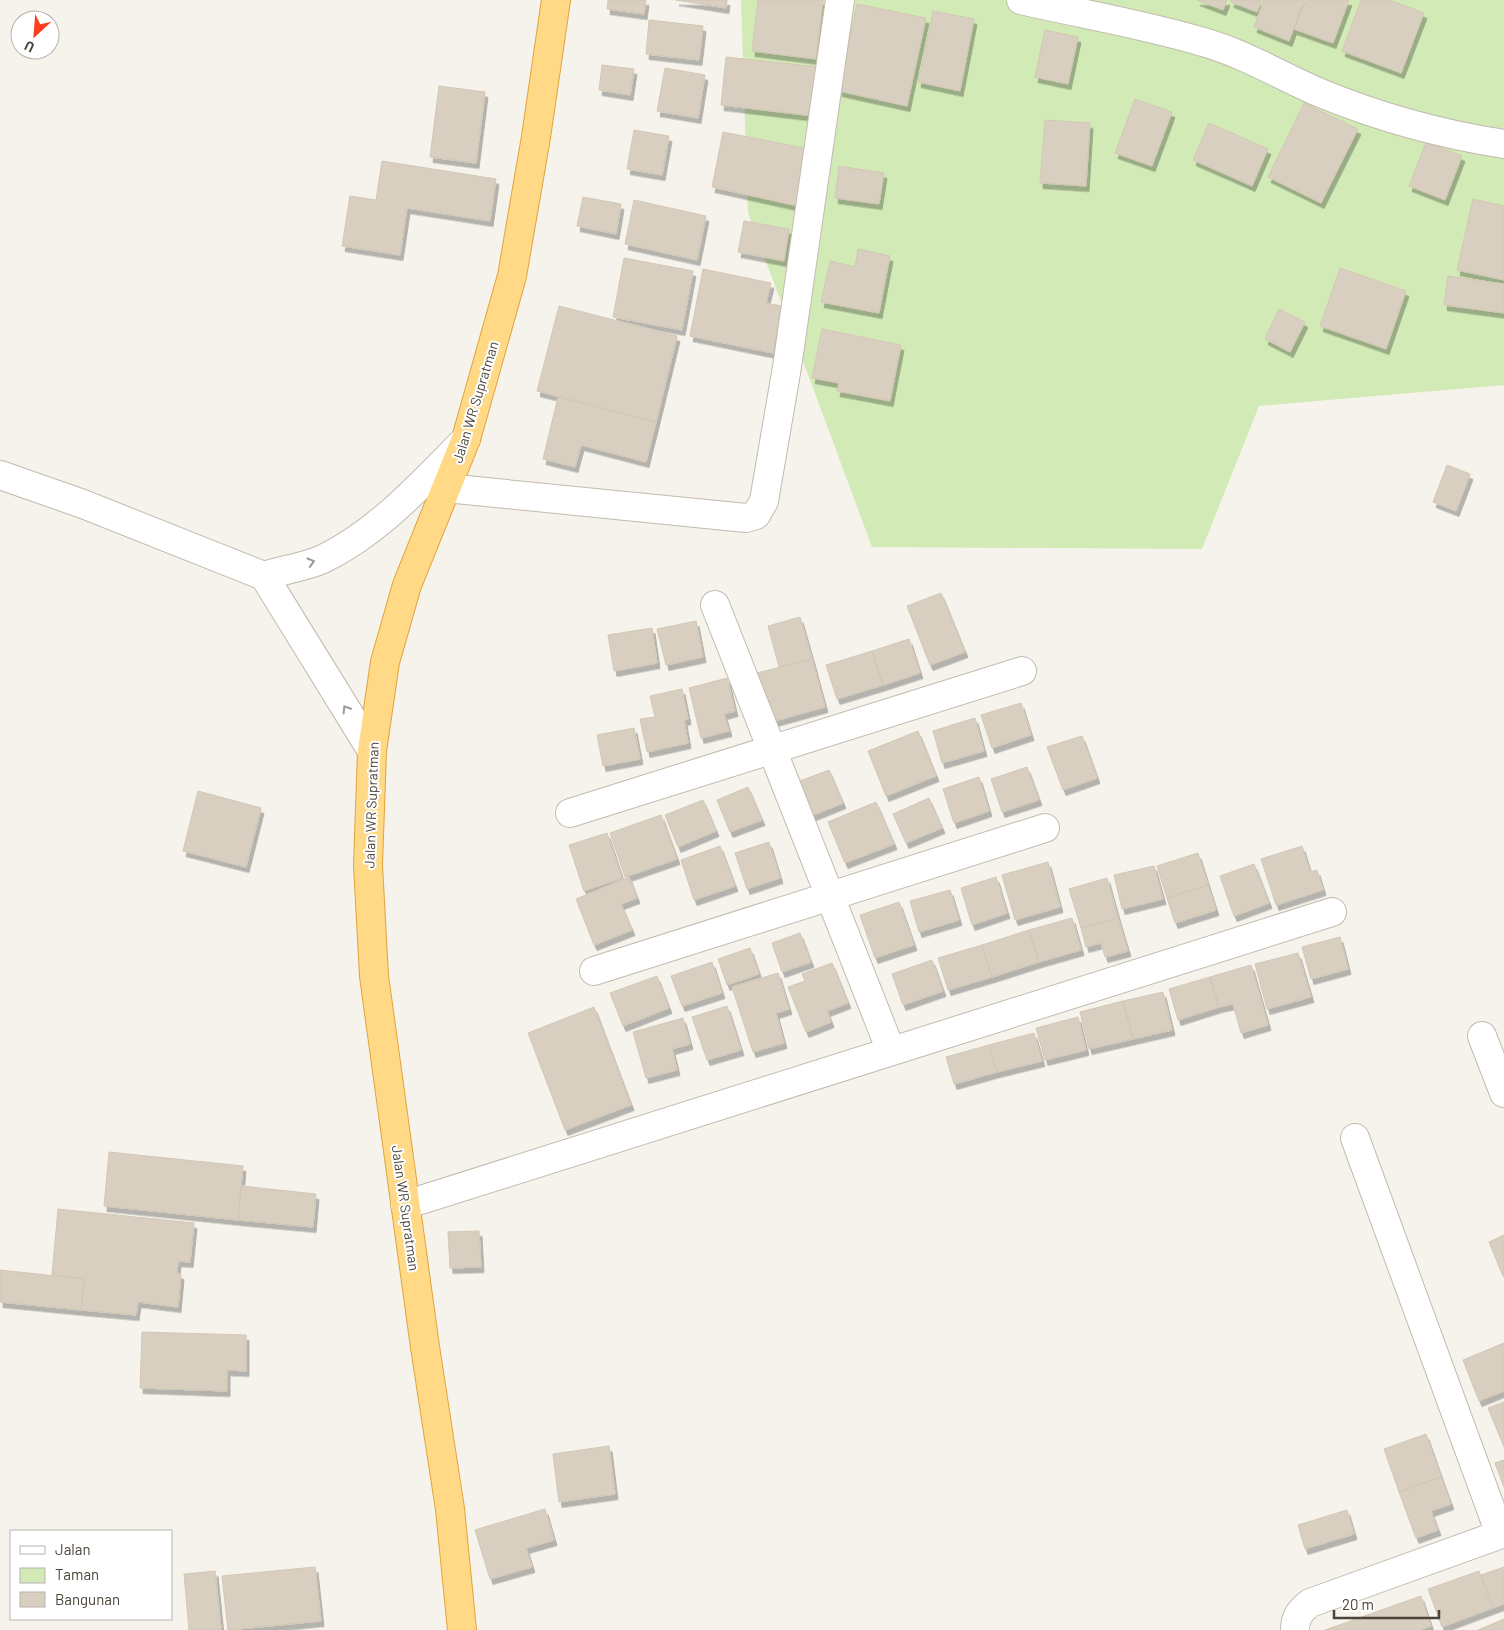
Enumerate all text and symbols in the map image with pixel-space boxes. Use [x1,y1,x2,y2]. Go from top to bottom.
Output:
north arrow [10,10,60,60]
text: U [21,37,37,57]
street label: Jalan WR Supratman [448,339,502,465]
one-way arrow [306,558,315,568]
one-way arrow [343,706,353,715]
street label: Jalan WR Supratman [360,741,382,869]
street label: Jalan WR Supratman [389,1144,423,1272]
legend [10,1530,172,1620]
text: Jalan [55,1540,91,1558]
text: Taman [55,1565,99,1583]
scale bar [1334,1588,1439,1620]
text: Bangunan [55,1590,120,1608]
text: 20 m [1342,1595,1374,1613]

